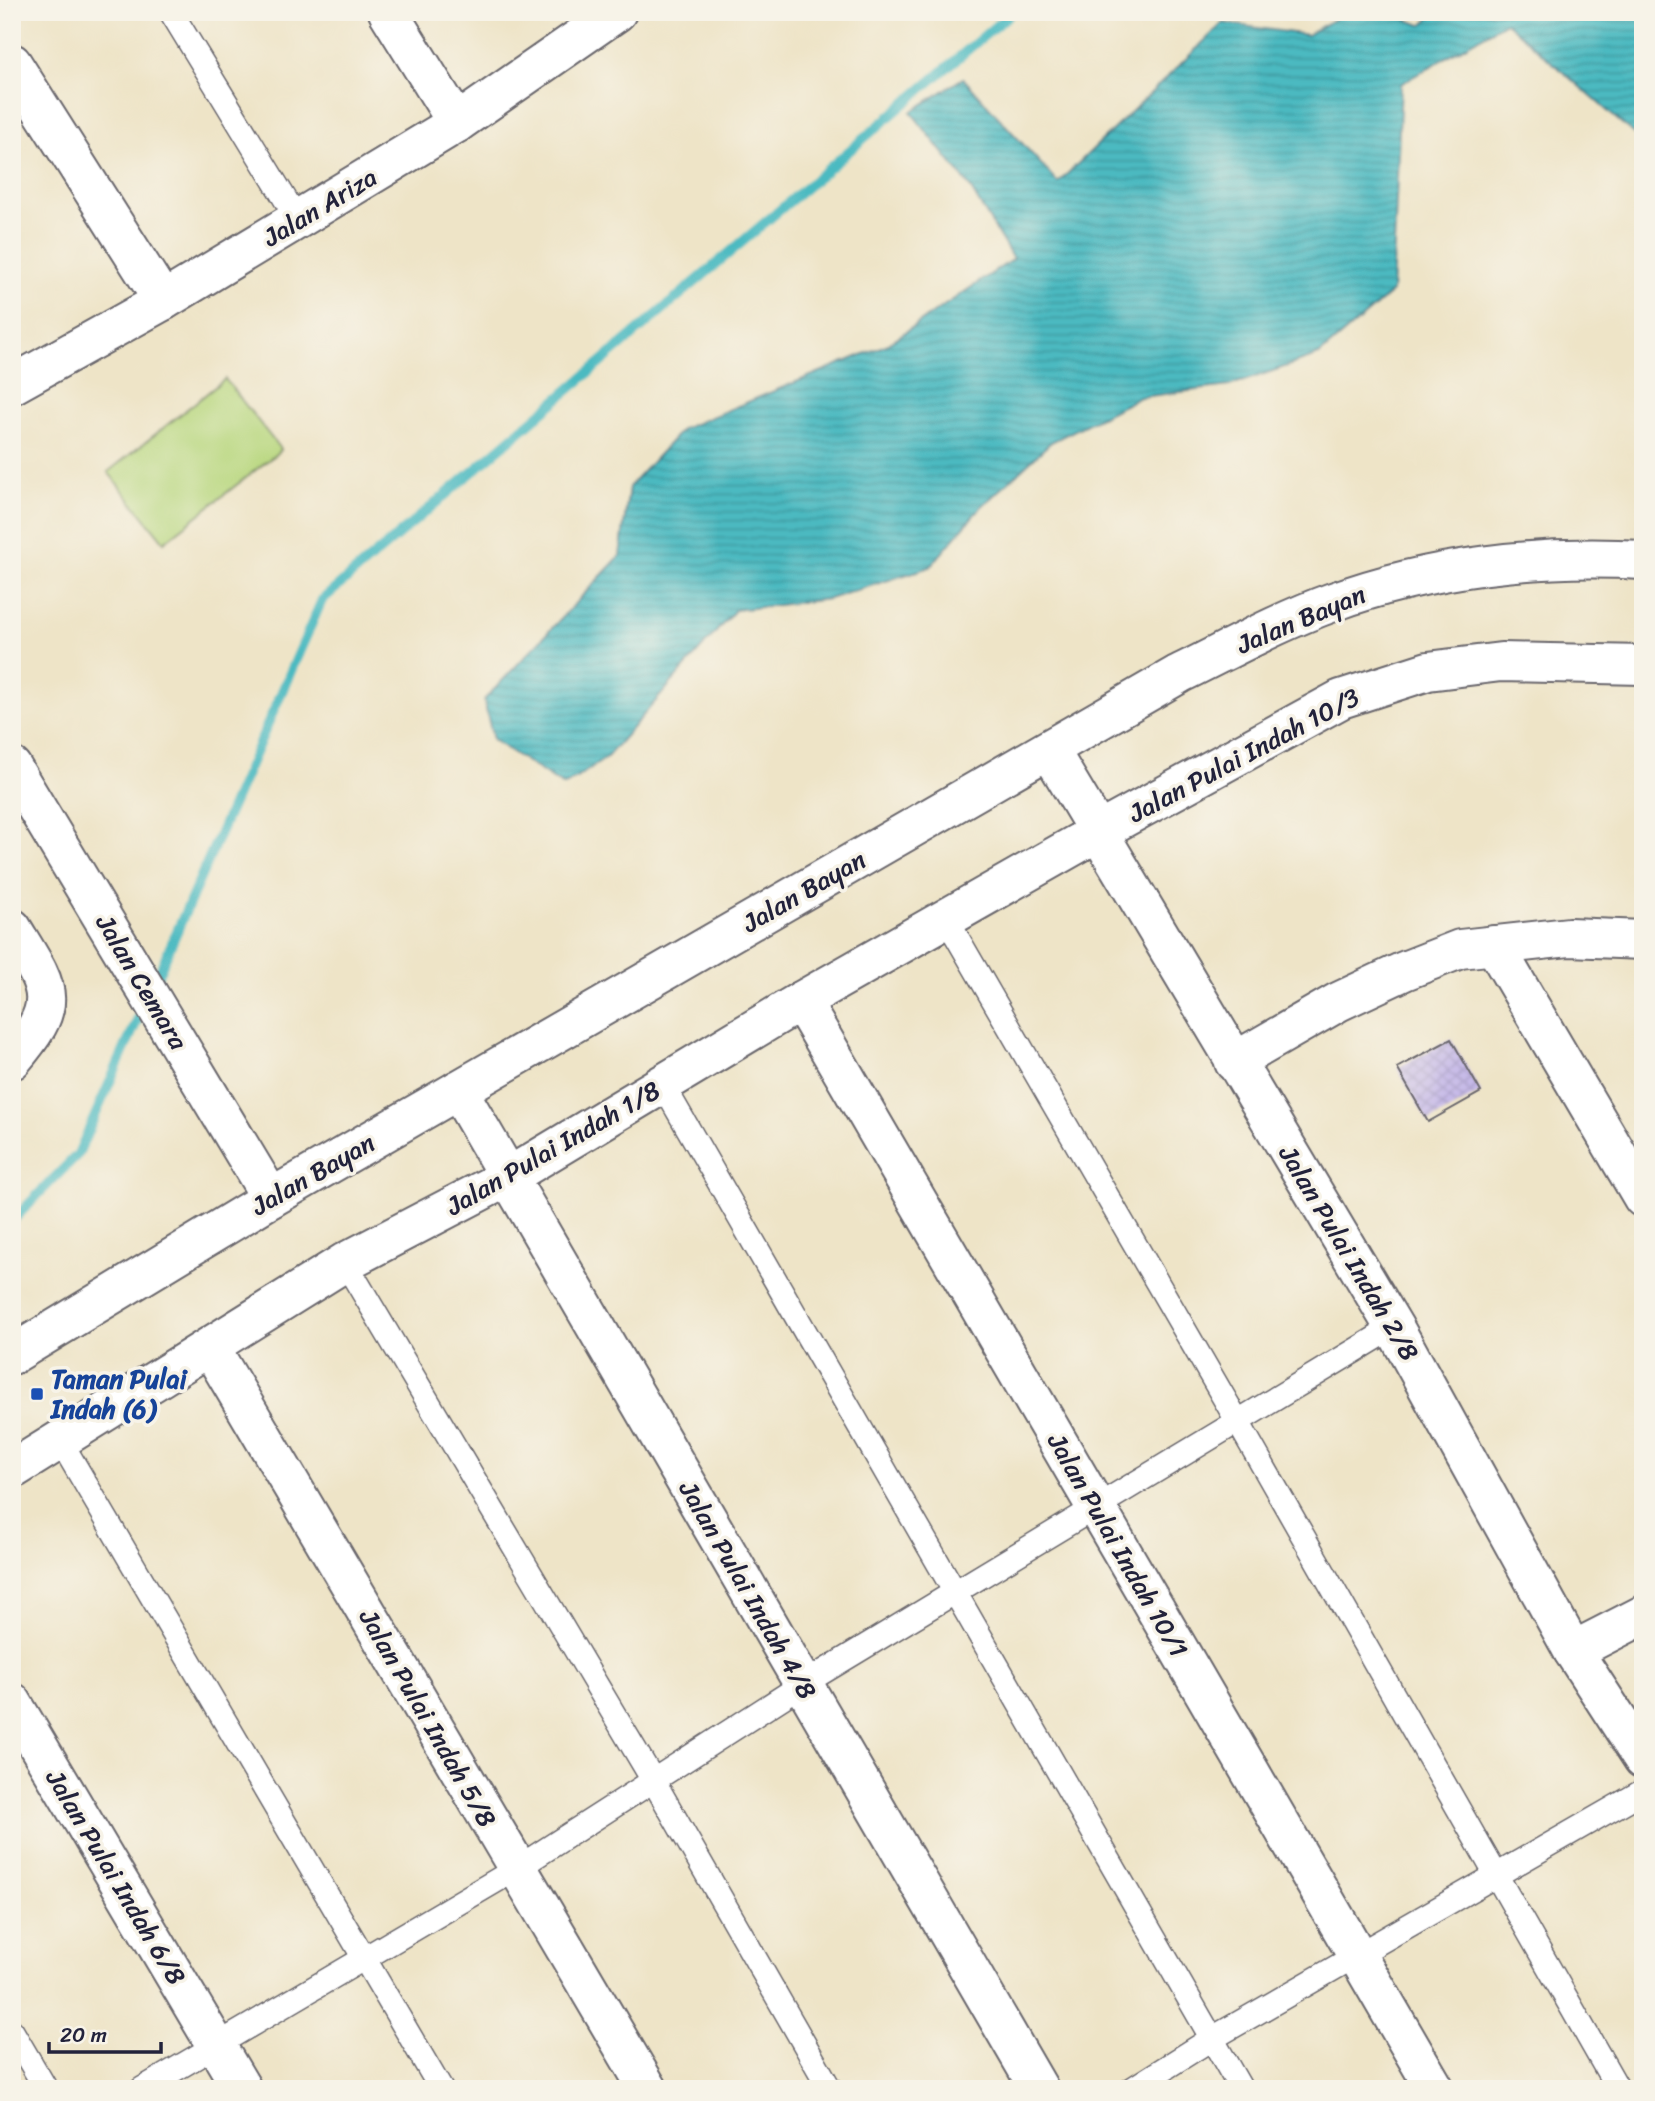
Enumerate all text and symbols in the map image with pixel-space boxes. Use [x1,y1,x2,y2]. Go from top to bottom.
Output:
street label: Jalan Ariza [253,155,386,260]
street label: Jalan Bayan [1228,571,1373,667]
street label: Jalan Pulai Indah 10/3 [1119,675,1368,836]
street label: Jalan Bayan [732,837,875,946]
street label: Jalan Cemara [83,904,201,1060]
street label: Jalan Pulai Indah 1/8 [436,1068,669,1229]
street label: Jalan Bayan [241,1120,384,1229]
street label: Jalan Pulai Indah 2/8 [1266,1135,1432,1370]
place label: Taman Pulai Indah (6) [49,1356,189,1432]
marker: Taman Pulai Indah (6) [29,1386,45,1402]
street label: Jalan Pulai Indah 10/1 [1034,1423,1201,1666]
street label: Jalan Pulai Indah 4/8 [666,1471,830,1708]
street label: Jalan Pulai Indah 5/8 [346,1599,510,1836]
street label: Jalan Pulai Indah 6/8 [33,1759,199,1994]
scale bar [49,2010,161,2054]
text: 20 m [60,2016,107,2054]

